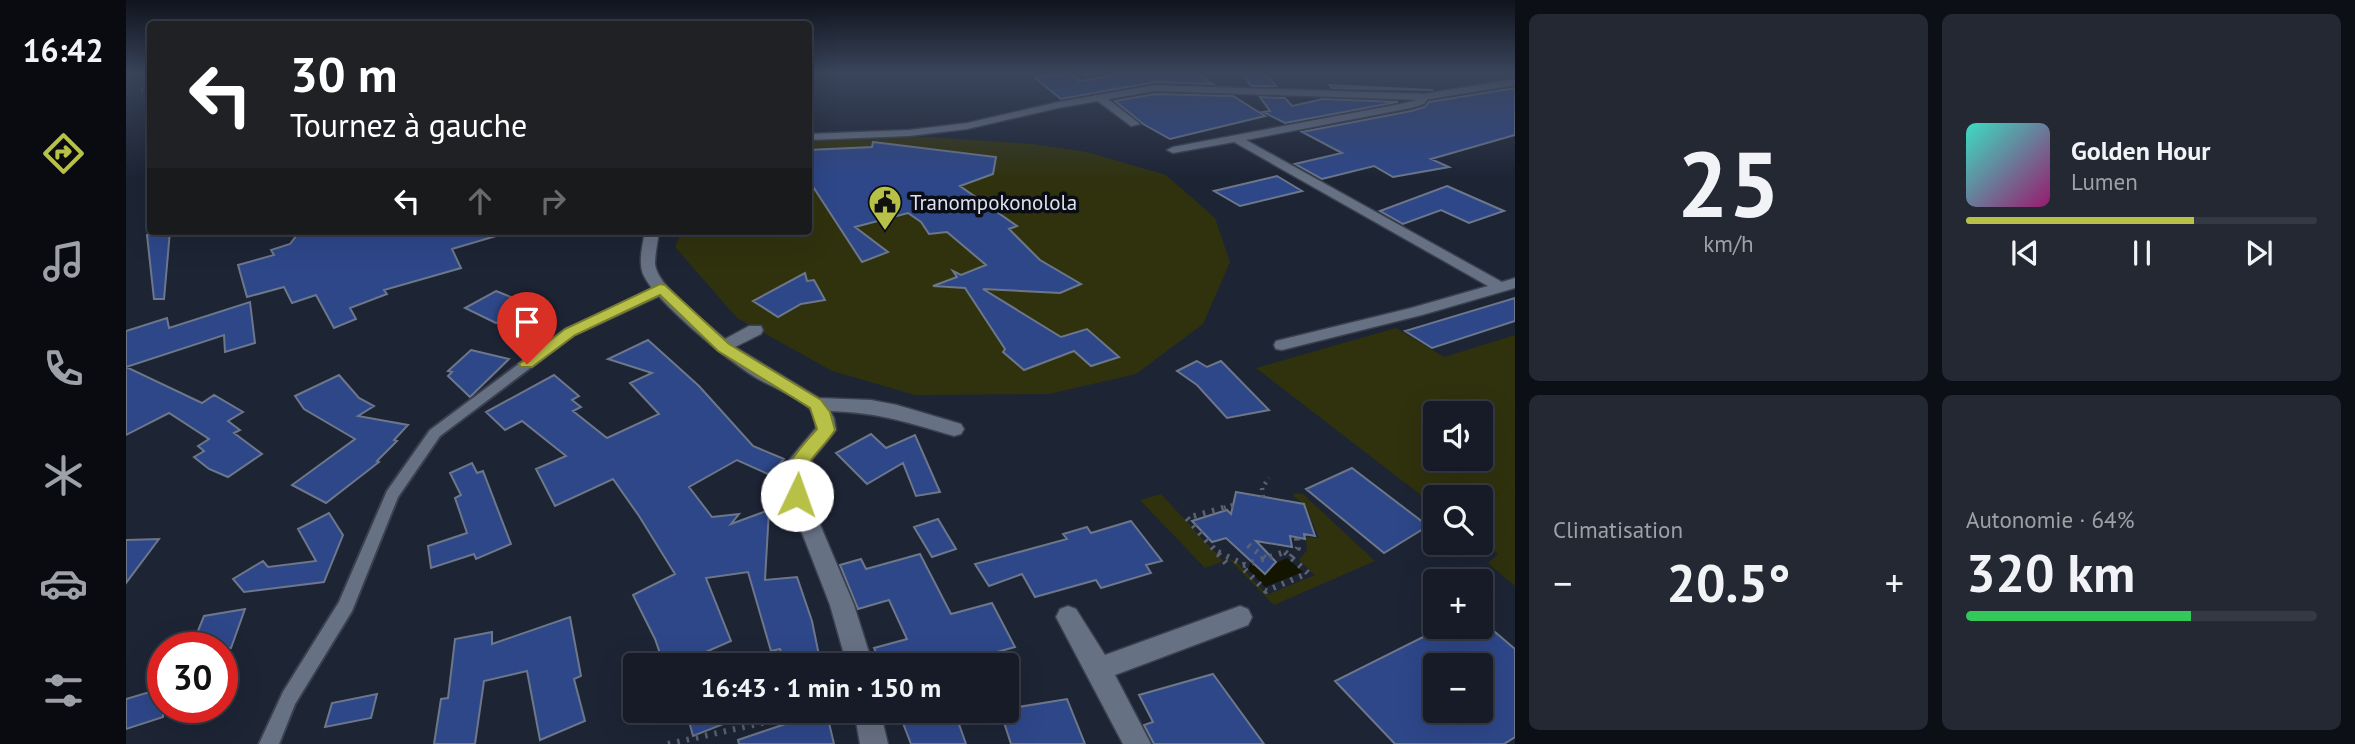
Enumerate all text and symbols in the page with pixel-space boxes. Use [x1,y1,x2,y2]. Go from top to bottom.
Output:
text: 16:42 [22,29,104,71]
text: 30 m [290,42,397,106]
icon: left [175,49,266,140]
text: Tournez à gauche [290,104,527,146]
text: 25 [1677,124,1780,242]
icon: directions [39,129,88,178]
text: Golden Hour [2071,134,2210,167]
text: Lumen [2071,167,2138,196]
icon: left [388,182,426,220]
icon: ahead [461,182,499,220]
icon: right [534,182,572,220]
public building icon: Tranompokonolola [866,183,904,232]
place label: Tranompokonolola [910,189,1077,216]
text: km/h [1703,229,1754,258]
icon: previous [2006,234,2044,272]
icon: pause [2123,234,2161,272]
icon: next [2240,234,2278,272]
icon: music [39,237,88,286]
pin [497,292,557,364]
icon: arrive [508,303,546,341]
icon: phone [39,344,88,393]
map controls [1423,401,1493,723]
button: sound [1423,401,1493,471]
icon: climate [39,451,88,500]
position arrow [760,458,834,532]
button: search [1423,485,1493,555]
text: Autonomie · 64% [1966,505,2134,534]
text: Climatisation [1553,515,1683,544]
text: 320 km [1966,539,2135,606]
text: 20.5° [1667,549,1790,616]
text: − [1553,558,1572,607]
text: + [1885,558,1904,607]
icon: car [39,559,88,608]
button: + [1423,569,1493,639]
speed limit sign: 30 [147,632,238,723]
button: − [1423,653,1493,723]
icon: filters [39,666,88,715]
text: 16:43 · 1 min · 150 m [701,671,941,704]

